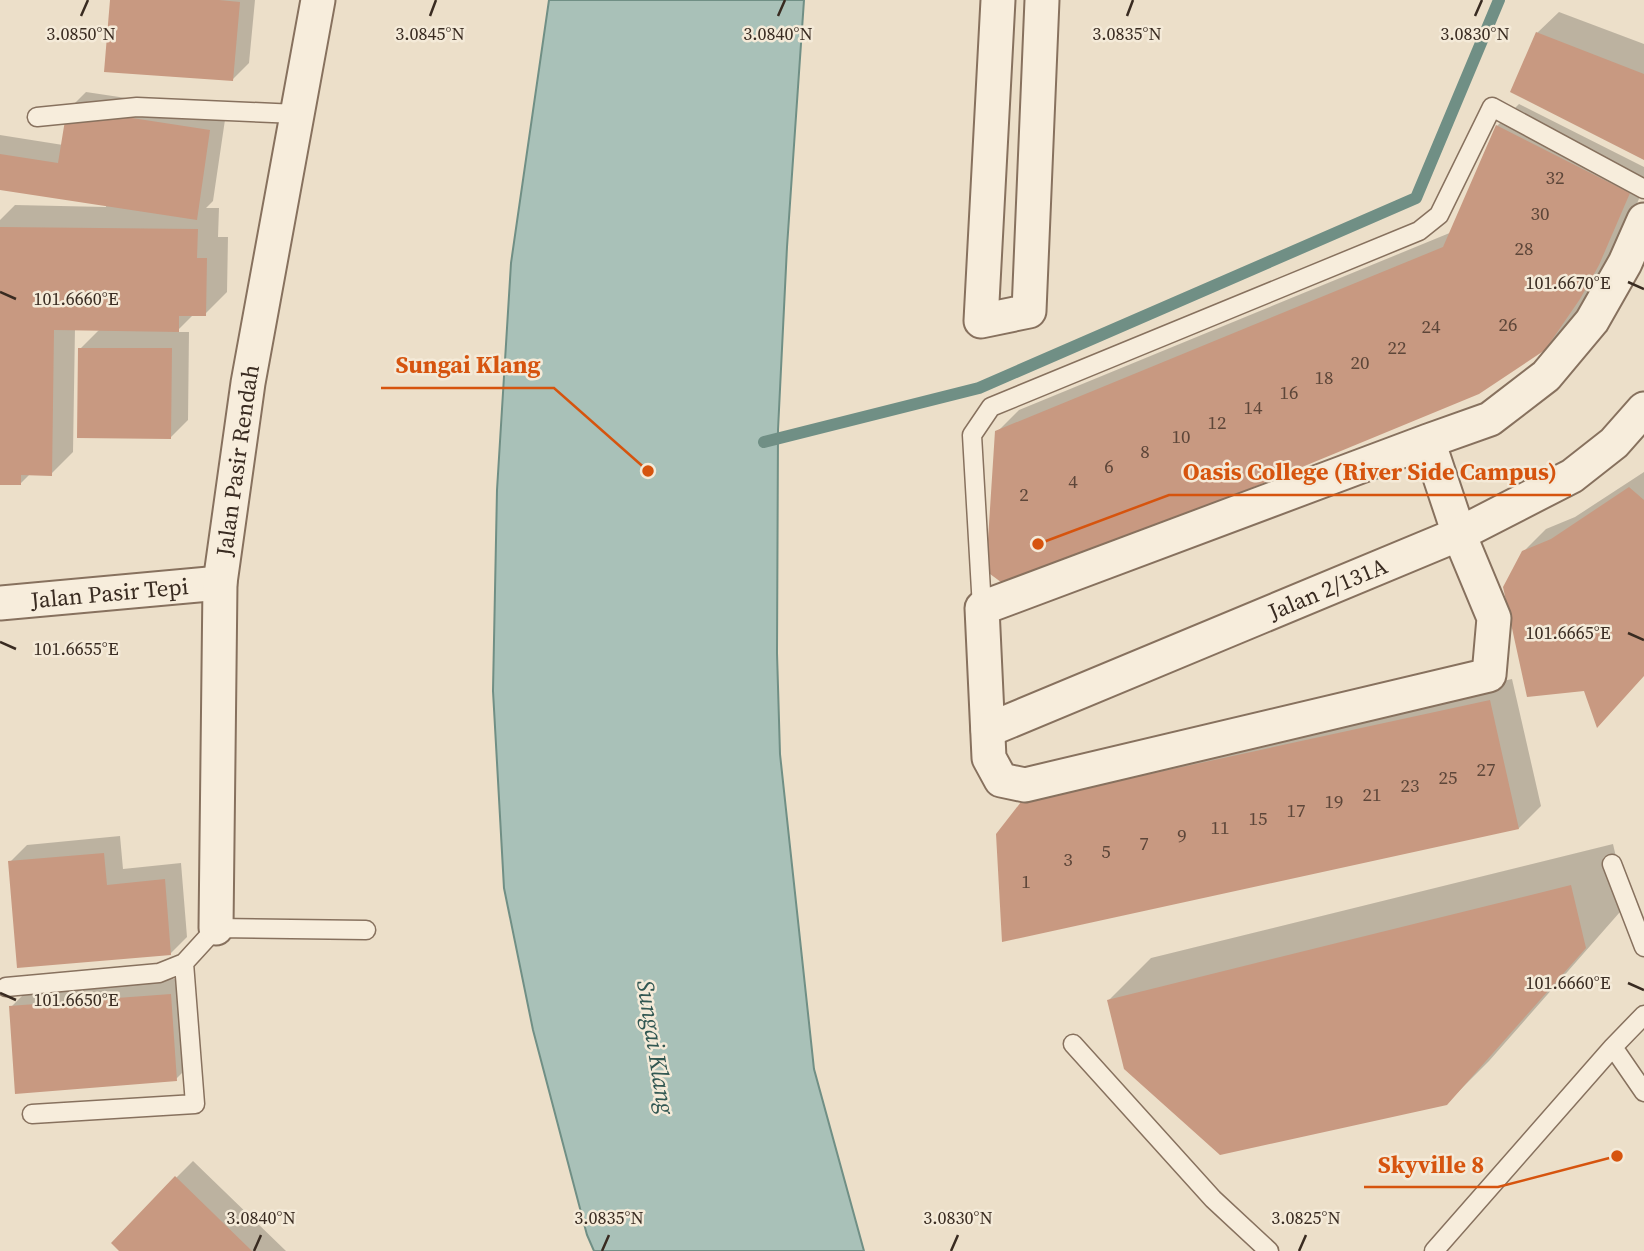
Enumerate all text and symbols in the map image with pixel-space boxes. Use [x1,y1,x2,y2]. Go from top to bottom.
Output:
text: 3.0850°N [46,21,116,46]
text: 3.0845°N [395,21,465,46]
text: 3.0840°N [743,21,813,46]
text: 3.0835°N [1092,21,1162,46]
text: 3.0830°N [1440,21,1510,46]
house number: 32 [1545,164,1565,190]
house number: 30 [1530,200,1550,226]
house number: 28 [1514,235,1534,261]
text: 101.6670°E [1525,270,1611,295]
text: 101.6660°E [33,286,119,311]
house number: 26 [1498,311,1518,337]
house number: 24 [1421,313,1441,339]
house number: 22 [1387,334,1407,360]
callout: Sungai Klang [381,343,554,388]
text: Sungai Klang [396,348,540,381]
house number: 20 [1350,349,1370,375]
street label: Jalan Pasir Rendah [208,362,267,559]
house number: 18 [1314,364,1334,390]
house number: 16 [1279,379,1299,405]
house number: 14 [1243,394,1263,420]
house number: 12 [1207,409,1227,435]
house number: 10 [1171,423,1191,449]
house number: 8 [1140,438,1150,464]
callout: Oasis College (River Side Campus) [1169,450,1571,495]
house number: 6 [1104,453,1114,479]
text: Oasis College (River Side Campus) [1183,455,1557,488]
house number: 4 [1068,468,1078,494]
house number: 2 [1019,481,1029,507]
street label: Jalan 2/131A [1262,549,1393,628]
street label: Jalan Pasir Tepi [28,570,190,616]
text: 101.6665°E [1525,620,1611,645]
text: 101.6655°E [33,636,119,661]
house number: 27 [1476,756,1496,782]
house number: 25 [1438,764,1458,790]
house number: 23 [1400,772,1420,798]
house number: 21 [1362,781,1382,807]
house number: 19 [1324,788,1344,814]
house number: 17 [1286,797,1306,823]
house number: 15 [1248,805,1268,831]
house number: 11 [1210,814,1230,840]
house number: 9 [1177,822,1187,848]
house number: 7 [1139,830,1149,856]
house number: 5 [1101,838,1111,864]
house number: 3 [1063,846,1073,872]
house number: 1 [1021,868,1031,894]
text: 101.6660°E [1525,970,1611,995]
water label: Sungai Klang [629,977,683,1118]
text: 101.6650°E [33,987,119,1012]
callout: Skyville 8 [1364,1142,1498,1187]
text: Skyville 8 [1378,1148,1484,1181]
text: 3.0840°N [226,1205,296,1230]
text: 3.0835°N [574,1205,644,1230]
text: 3.0830°N [923,1205,993,1230]
text: 3.0825°N [1271,1205,1341,1230]

